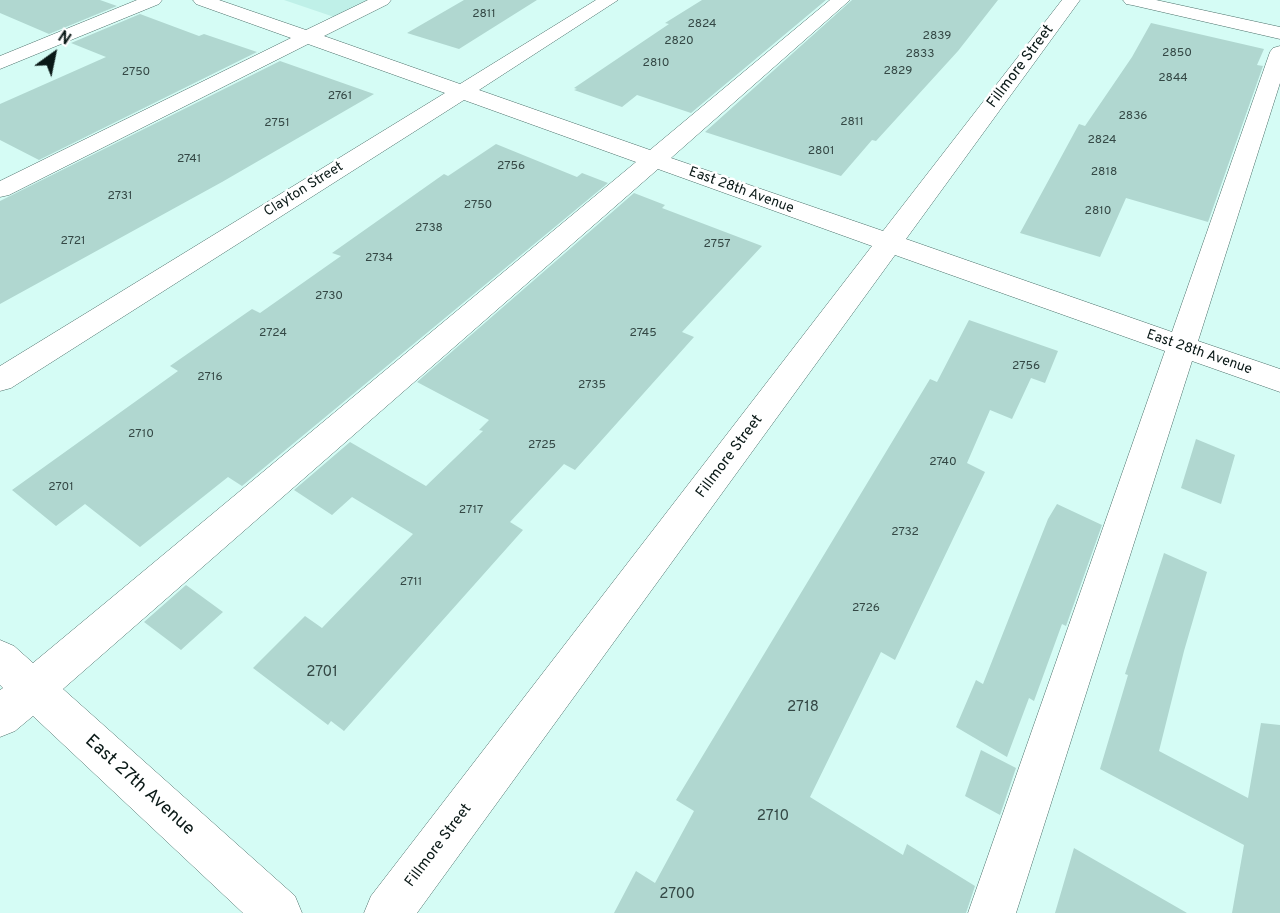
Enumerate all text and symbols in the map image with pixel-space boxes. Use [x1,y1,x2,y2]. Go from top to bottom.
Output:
house number: 2811 [472,8,496,22]
house number: 2824 [687,18,717,32]
street label: Fillmore Street [984,22,1058,112]
north arrow [24,24,84,84]
text: N [54,27,74,50]
house number: 2839 [923,30,951,44]
house number: 2820 [664,35,694,49]
house number: 2850 [1162,47,1192,61]
house number: 2833 [905,48,935,62]
house number: 2810 [643,57,669,71]
house number: 2829 [884,65,912,79]
house number: 2750 [122,66,150,80]
house number: 2844 [1158,72,1188,86]
house number: 2761 [328,90,352,104]
house number: 2836 [1118,110,1148,124]
house number: 2811 [840,116,864,130]
house number: 2751 [264,117,290,131]
house number: 2824 [1087,134,1117,148]
house number: 2801 [808,145,834,159]
house number: 2741 [177,153,201,167]
street label: Clayton Street [261,159,347,221]
house number: 2756 [497,160,525,174]
street label: East 28th Avenue [686,164,796,218]
house number: 2818 [1091,166,1117,180]
house number: 2731 [108,190,132,204]
house number: 2750 [464,199,492,213]
house number: 2810 [1085,205,1111,219]
house number: 2738 [415,222,443,236]
house number: 2721 [60,235,86,249]
house number: 2757 [703,238,731,252]
house number: 2734 [365,252,393,266]
house number: 2730 [315,290,343,304]
house number: 2724 [259,327,287,341]
house number: 2745 [629,327,657,341]
street label: East 28th Avenue [1144,327,1254,379]
house number: 2756 [1012,360,1040,374]
house number: 2716 [197,371,223,385]
house number: 2735 [578,379,606,393]
street label: Fillmore Street [693,412,767,502]
house number: 2710 [128,428,154,442]
house number: 2725 [528,439,556,453]
house number: 2740 [929,456,957,470]
house number: 2701 [48,481,74,495]
house number: 2717 [459,504,483,518]
house number: 2732 [891,526,919,540]
house number: 2711 [400,576,422,590]
house number: 2726 [852,602,880,616]
house number: 2701 [306,664,338,682]
house number: 2718 [787,699,819,717]
street label: East 27th Avenue [80,731,198,841]
street label: Fillmore Street [402,801,476,891]
house number: 2710 [757,808,789,826]
house number: 2700 [659,886,695,904]

